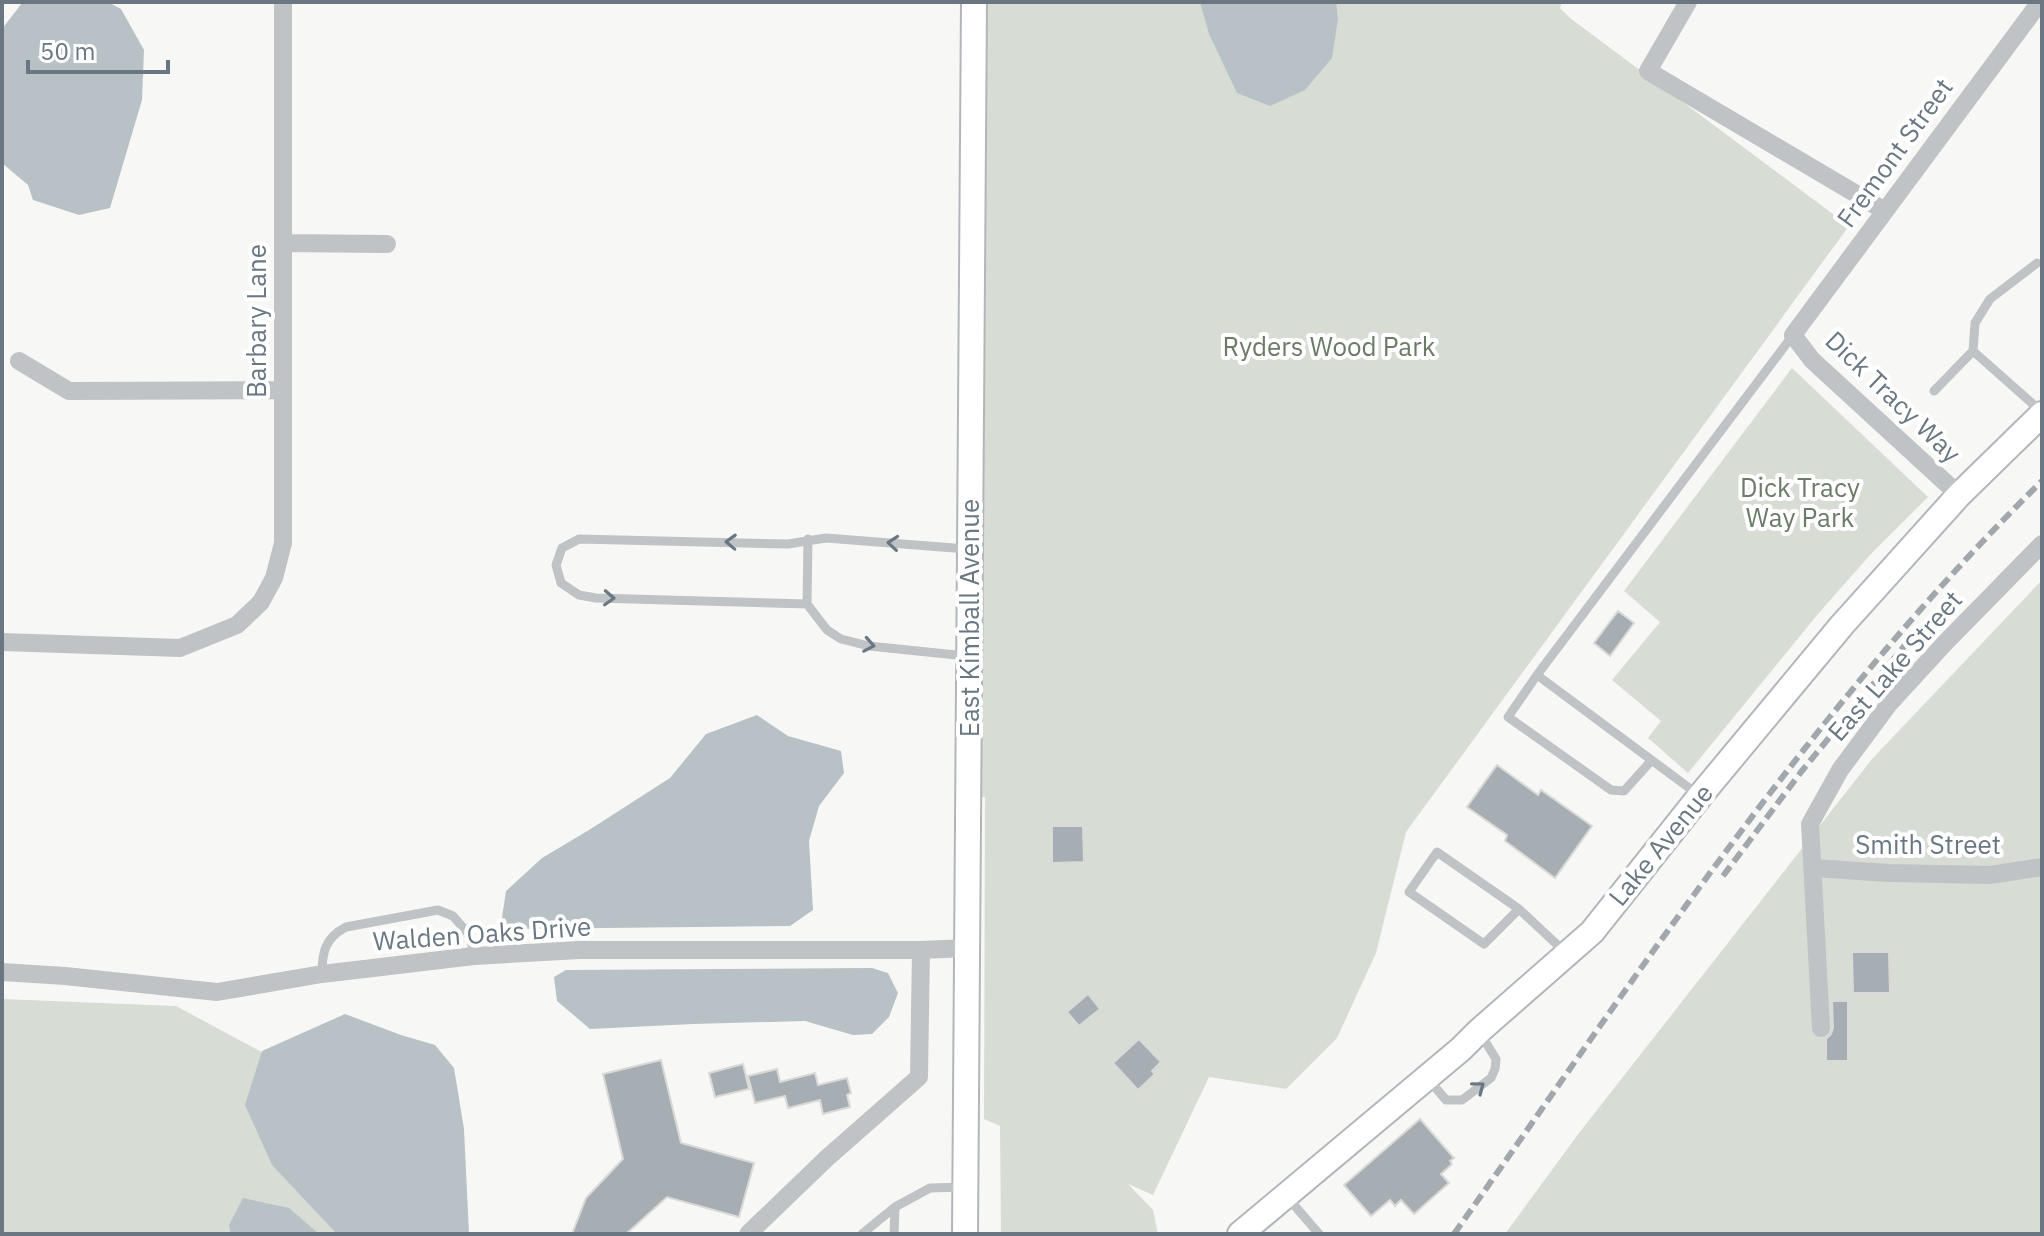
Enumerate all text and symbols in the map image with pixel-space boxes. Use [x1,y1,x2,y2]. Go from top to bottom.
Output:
scale bar [28,24,168,74]
text: 50 m [40,35,95,67]
street label: Fremont Street [1829,71,1960,234]
street label: Barbary Lane [239,244,273,398]
street label: Dick Tracy Way [1819,323,1969,470]
park label: Ryders Wood Park [1223,329,1436,363]
park label: Dick Tracy Way Park [1740,470,1860,534]
street label: East Kimball Avenue [952,499,986,737]
one-way arrow [724,533,737,551]
one-way arrow [886,535,899,552]
street label: East Lake Street [1820,583,1969,748]
one-way arrow [603,590,616,607]
one-way arrow [863,636,876,653]
street label: Lake Avenue [1601,776,1720,912]
street label: Smith Street [1855,827,2001,861]
street label: Walden Oaks Drive [372,908,592,958]
one-way arrow [1471,1082,1485,1096]

